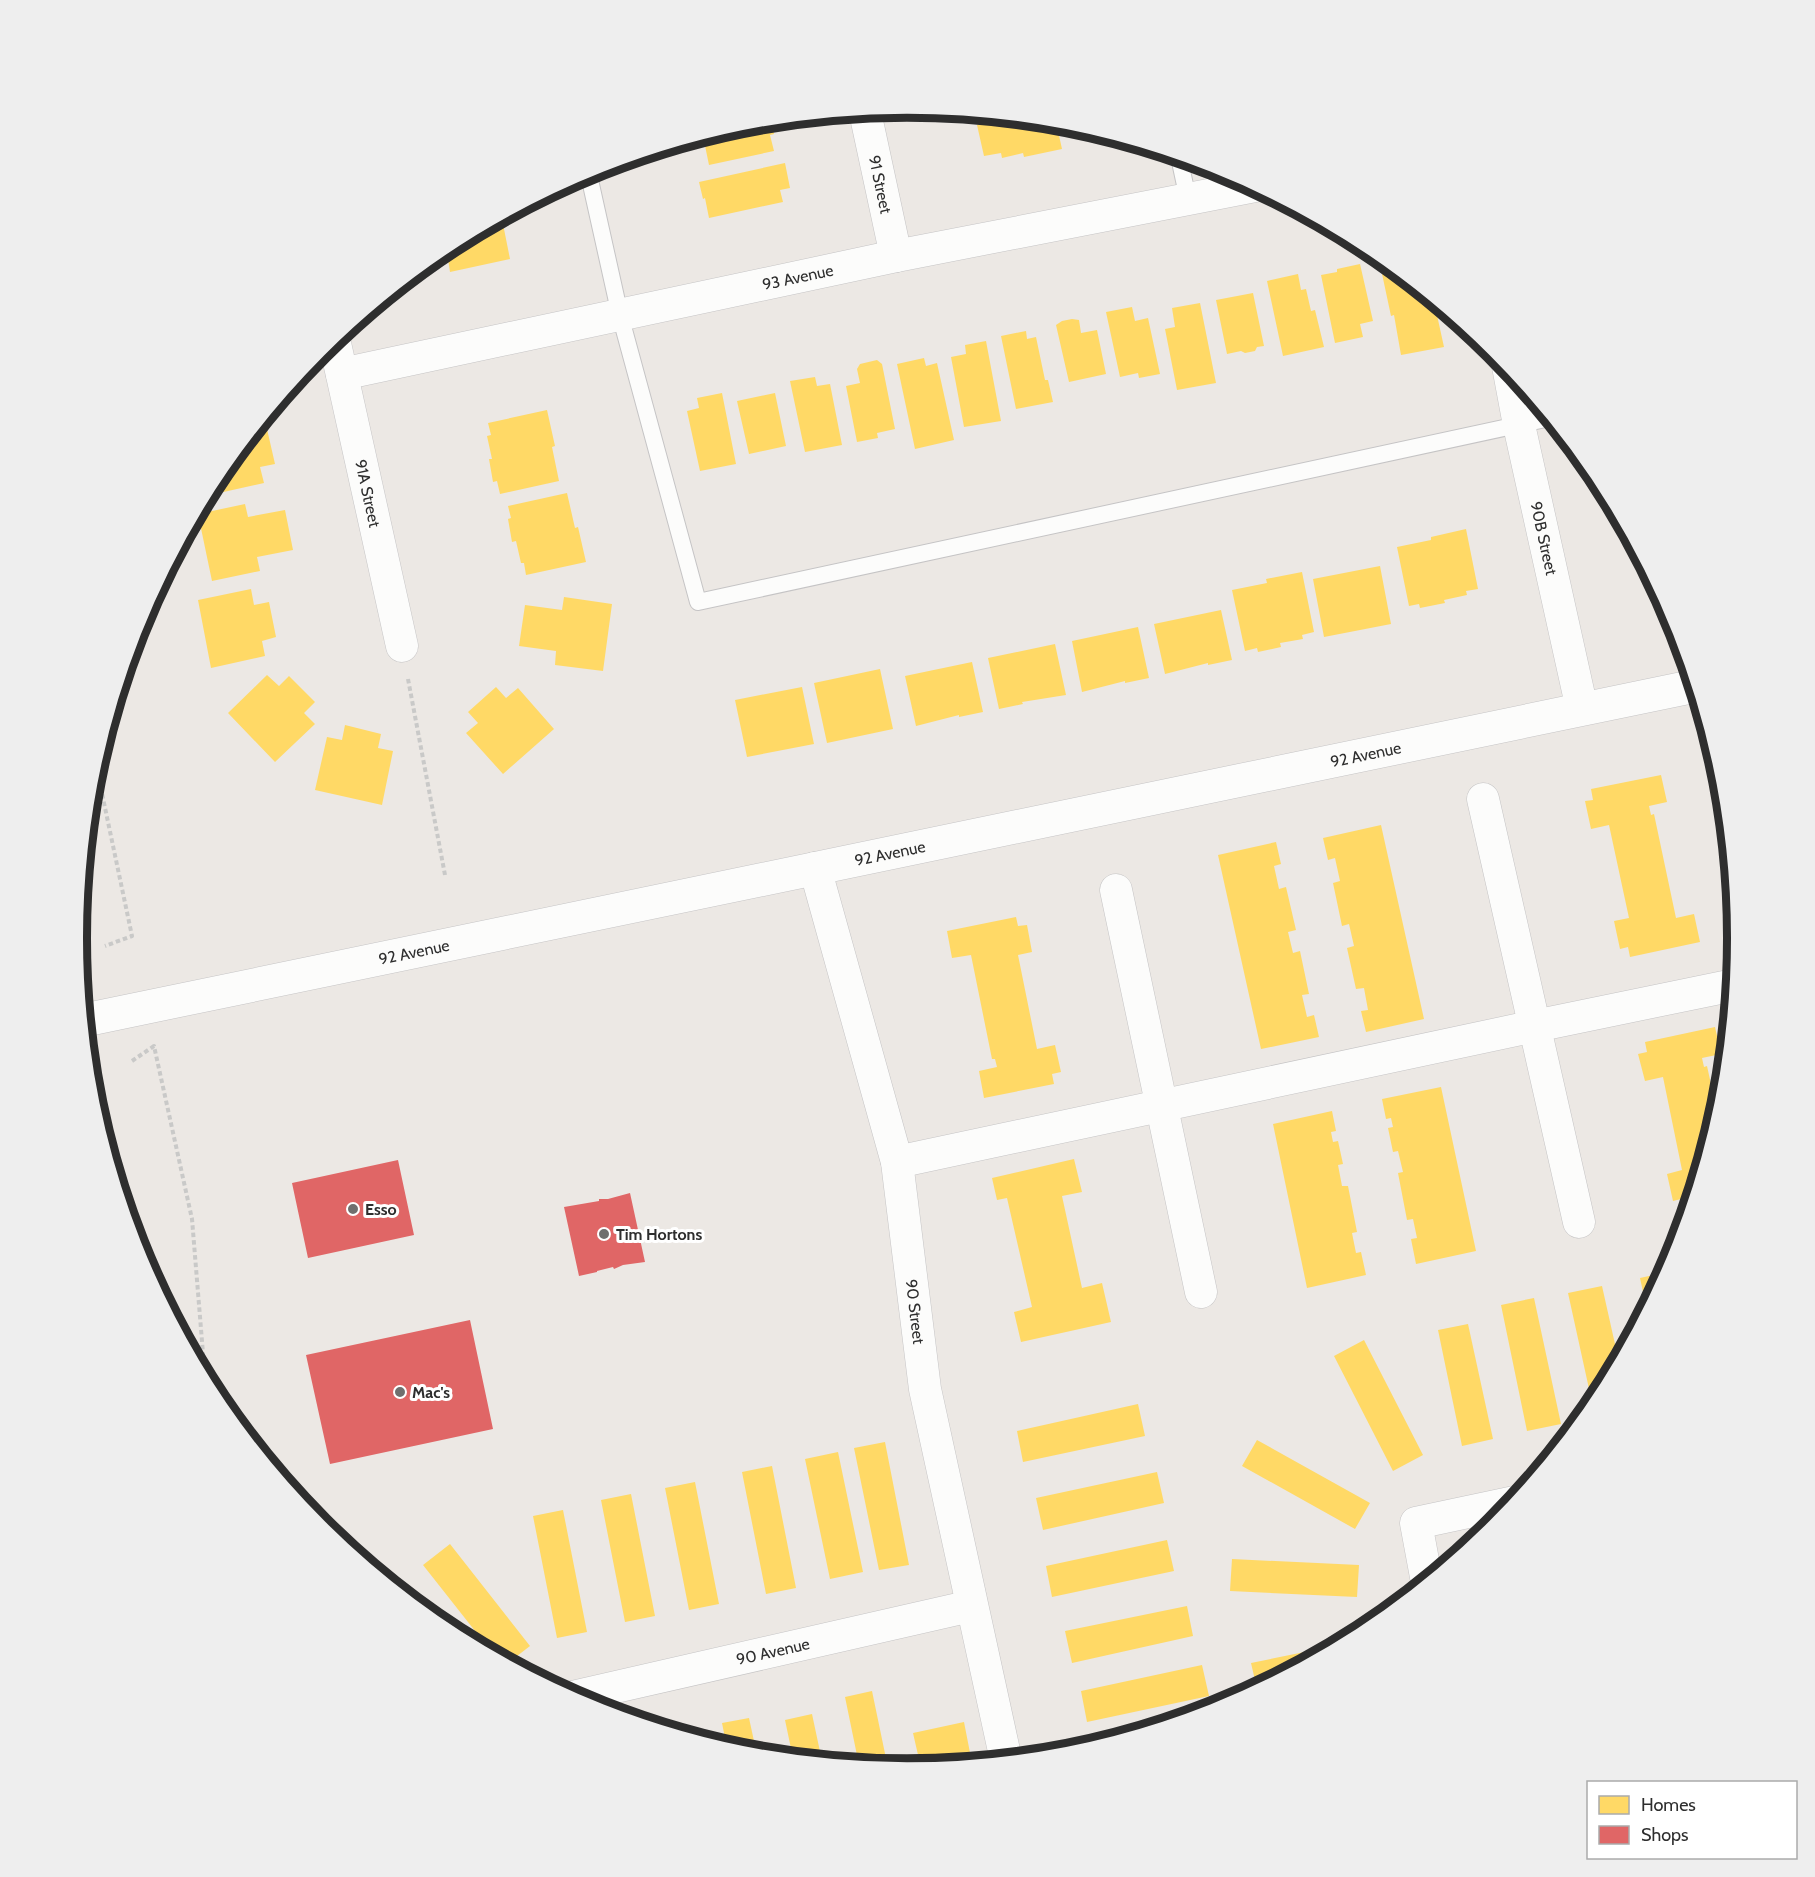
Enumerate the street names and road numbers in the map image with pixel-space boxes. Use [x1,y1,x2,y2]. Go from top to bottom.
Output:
street label: 91 Street [865,154,896,216]
street label: 93 Avenue [761,261,835,294]
street label: 91A Street [351,458,385,530]
street label: 90B Street [1526,500,1561,577]
street label: 92 Avenue [1329,738,1403,771]
street label: 92 Avenue [853,837,927,870]
street label: 92 Avenue [377,936,451,969]
street label: 90 Street [902,1278,928,1346]
street label: 90 Avenue [734,1634,811,1669]

